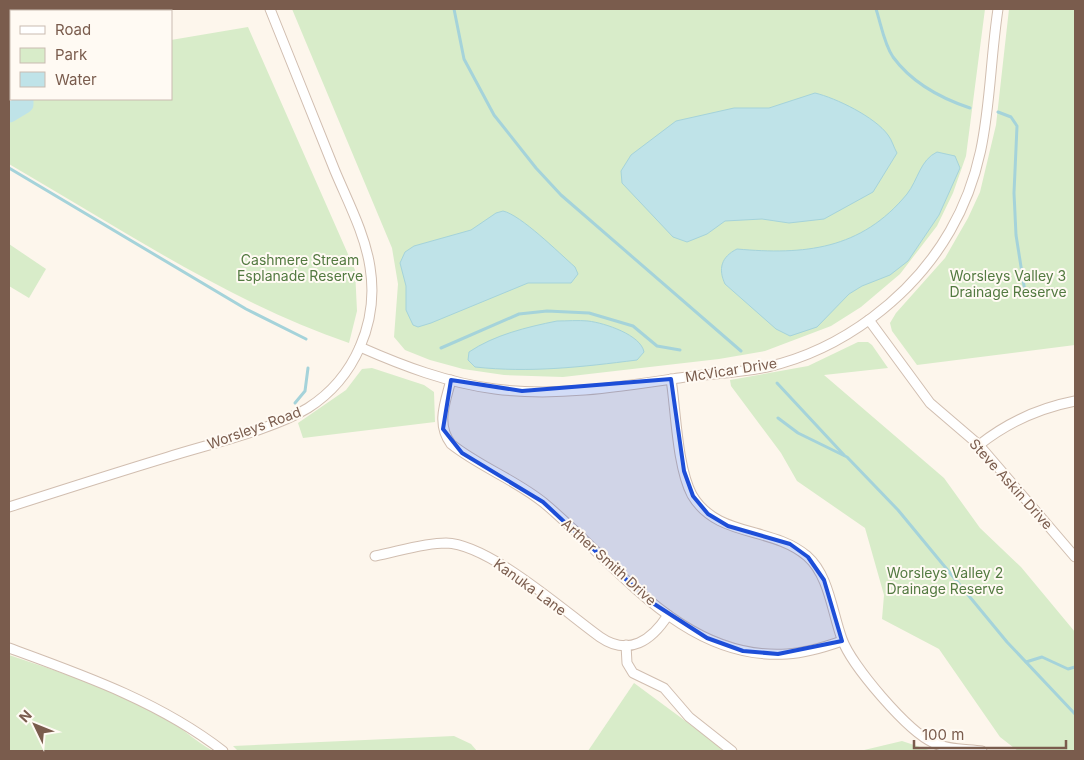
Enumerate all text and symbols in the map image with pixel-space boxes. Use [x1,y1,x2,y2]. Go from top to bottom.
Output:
legend [10,10,172,100]
text: Road [55,20,91,39]
text: Park [55,45,88,64]
text: Water [55,70,97,89]
park label: Cashmere Stream Esplanade Reserve [237,251,363,284]
park label: Worsleys Valley 3 Drainage Reserve [949,267,1067,300]
street label: McVicar Drive [684,354,778,385]
street label: Worsleys Road [205,403,303,452]
street label: Steve Askin Drive [966,435,1057,532]
street label: Arther Smith Drive [558,515,660,609]
street label: Kanuka Lane [491,555,570,619]
park label: Worsleys Valley 2 Drainage Reserve [886,564,1004,597]
north arrow [10,700,60,750]
text: N [15,706,35,725]
scale bar [914,718,1066,750]
text: 100 m [922,725,964,744]

